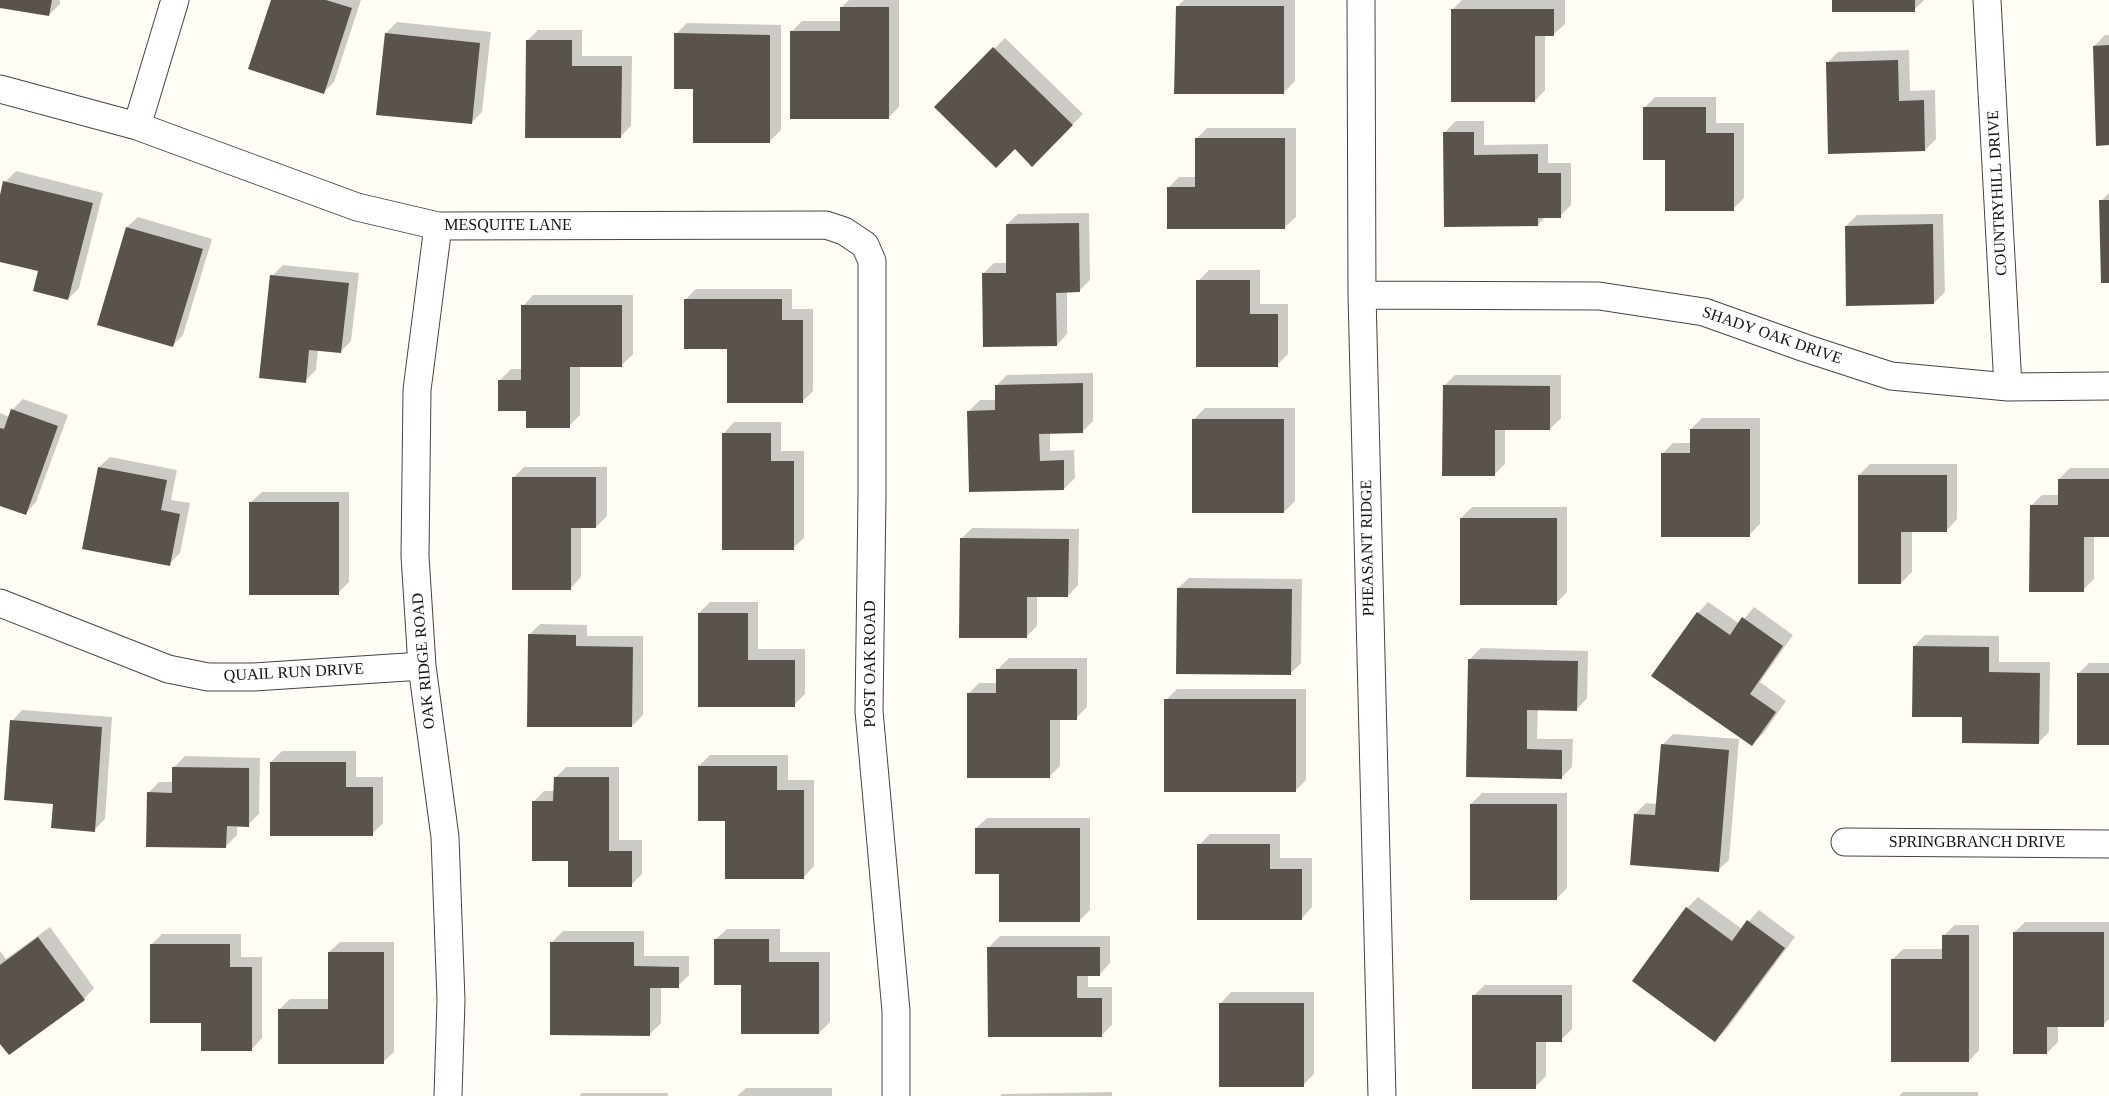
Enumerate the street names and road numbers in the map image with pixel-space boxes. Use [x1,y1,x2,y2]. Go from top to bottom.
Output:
street label: COUNTRYHILL DRIVE [1984,110,2012,276]
street label: MESQUITE LANE [444,216,572,236]
street label: SHADY OAK DRIVE [1700,303,1844,369]
street label: PHEASANT RIDGE [1357,480,1379,616]
street label: OAK RIDGE ROAD [408,592,440,730]
street label: POST OAK ROAD [861,600,881,728]
street label: QUAIL RUN DRIVE [223,660,365,686]
street label: SPRINGBRANCH DRIVE [1889,833,2065,853]

